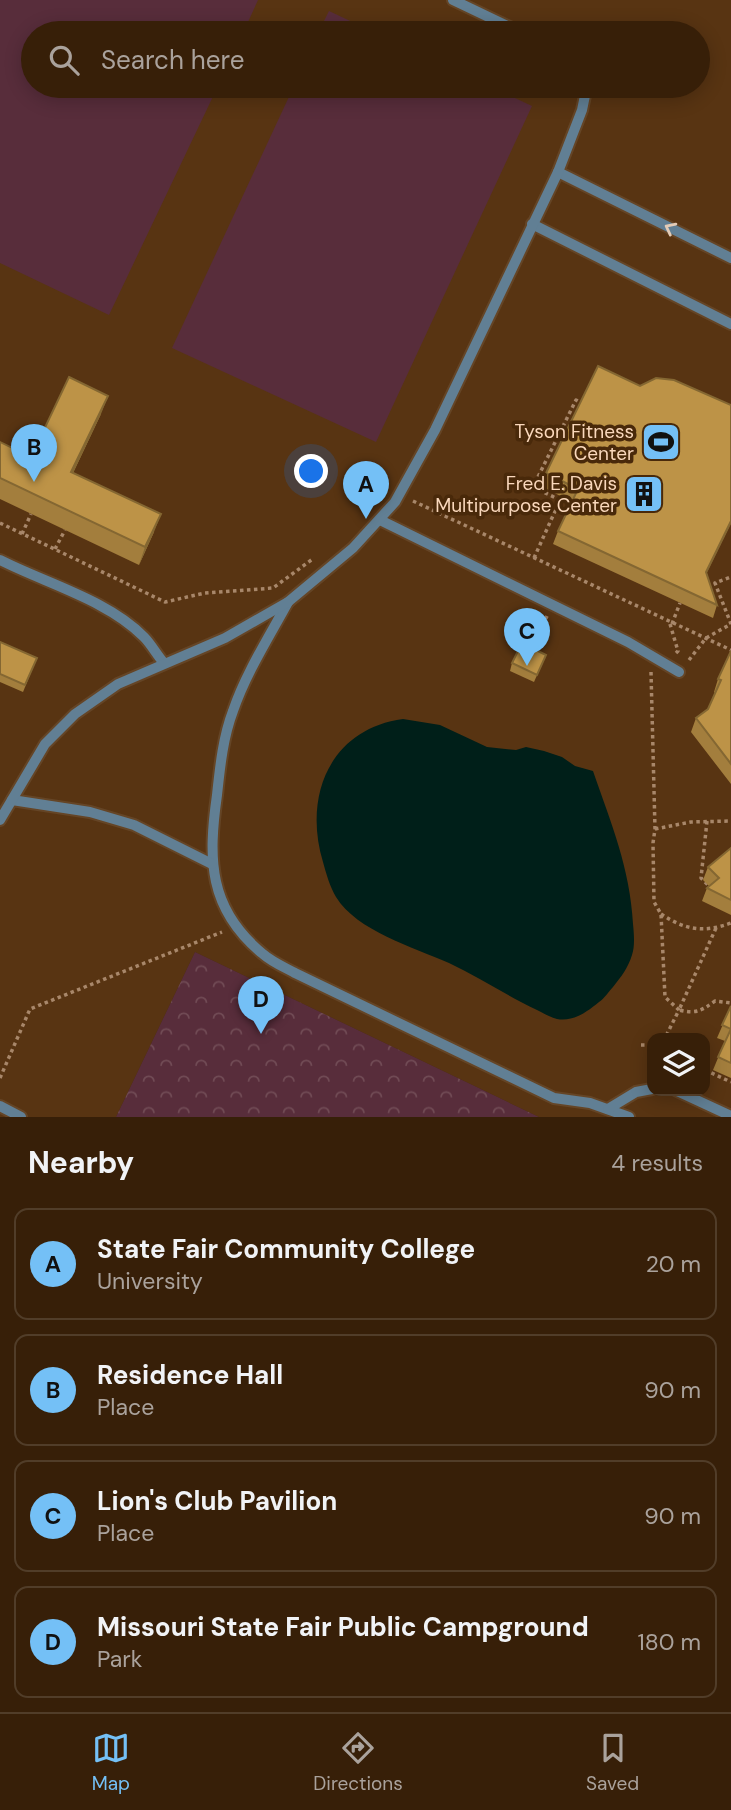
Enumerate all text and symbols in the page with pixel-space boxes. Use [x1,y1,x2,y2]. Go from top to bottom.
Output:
search box [21,21,710,98]
icon: search [45,41,83,79]
text: Search here [101,43,244,77]
one-way arrow [665,222,677,236]
place label: Tyson Fitness Center [515,419,634,466]
sports icon: Tyson Fitness Center [640,421,682,463]
pin: B [11,424,57,482]
your location [294,454,328,488]
pin: A [343,461,389,519]
place label: Fred E. Davis Multipurpose Center [435,471,617,518]
building icon: Fred E. Davis Multipurpose Center [623,473,665,515]
pin: C [504,608,550,666]
pin: D [238,976,284,1034]
map controls [647,1033,710,1096]
button: layers [647,1033,710,1096]
text: Nearby [28,1143,134,1182]
text: 4 results [611,1148,703,1178]
text: State Fair Community College [97,1232,475,1266]
text: A [45,1249,61,1279]
text: 20 m [646,1249,701,1279]
text: University [97,1266,203,1296]
text: Residence Hall [97,1358,283,1392]
text: B [46,1375,60,1405]
text: 90 m [644,1375,701,1405]
text: Place [97,1392,154,1422]
text: Lion's Club Pavilion [97,1484,337,1518]
text: C [45,1501,61,1531]
text: 90 m [644,1501,701,1531]
text: Place [97,1518,154,1548]
text: Missouri State Fair Public Campground [97,1610,589,1644]
text: D [45,1627,61,1657]
text: 180 m [637,1627,701,1657]
text: Park [97,1644,142,1674]
tab: Map [92,1729,130,1796]
tab: Directions [313,1729,403,1796]
tab: Saved [586,1729,639,1796]

